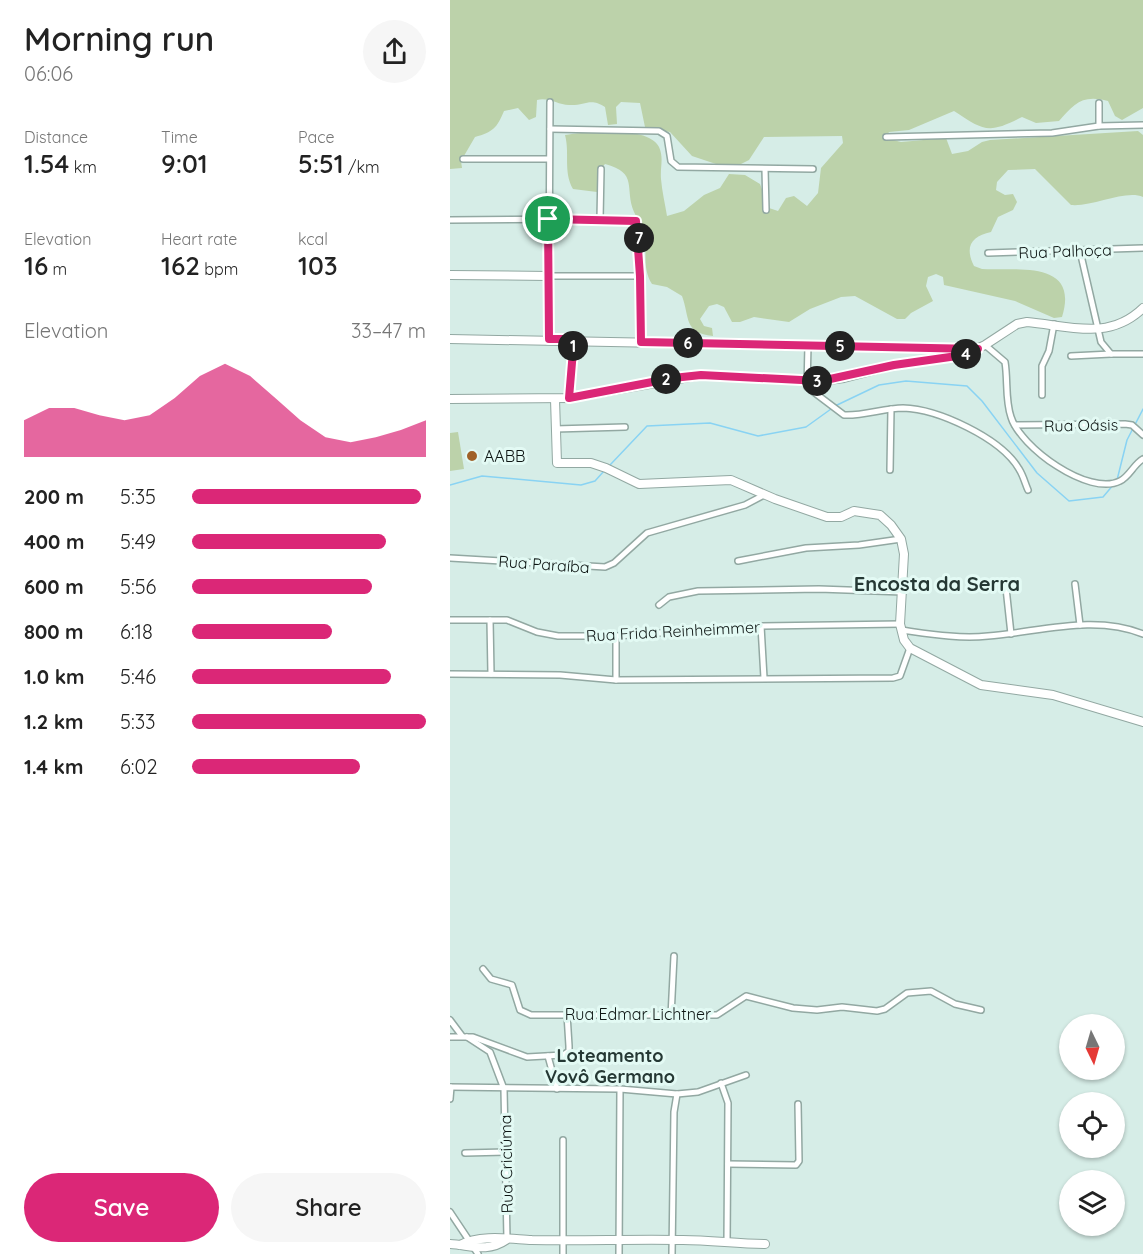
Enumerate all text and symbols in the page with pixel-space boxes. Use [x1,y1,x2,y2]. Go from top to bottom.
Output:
text: Morning run [24,18,214,59]
button: share [363,20,426,83]
text: 06:06 [24,61,73,86]
text: Distance [24,127,88,147]
text: Time [161,127,198,147]
text: Pace [298,127,334,147]
text: 1.54 [24,147,69,180]
text: 9:01 [161,147,208,180]
text: 5:51 [298,147,344,180]
text: km [69,157,97,177]
text: /km [344,157,380,177]
pin [522,193,573,244]
icon: arrive [531,202,564,235]
pin: 7 [624,223,654,253]
text: 7 [635,228,643,248]
text: Elevation [24,229,91,249]
text: Heart rate [161,229,237,249]
text: kcal [298,229,328,249]
street label: Rua Palhoça [1018,239,1112,263]
text: 16 [24,249,48,282]
text: 162 [161,249,200,282]
text: 103 [298,249,338,282]
text: m [48,259,67,279]
text: bpm [200,259,238,279]
text: Elevation [24,318,108,343]
text: 33–47 m [351,318,426,343]
pin: 6 [673,328,703,358]
pin: 1 [558,331,588,361]
pin: 5 [825,331,855,361]
text: 6 [684,333,692,353]
text: 1 [570,336,576,356]
text: 5 [835,336,845,356]
pin: 4 [951,339,981,369]
text: 4 [961,344,971,364]
pin: 2 [651,364,681,394]
pin: 3 [802,366,832,396]
text: 2 [661,369,671,389]
text: 3 [813,371,821,391]
street label: Rua Oásis [1044,414,1118,436]
place label: AABB [484,446,526,466]
marker: AABB [465,449,479,463]
text: 200 m [24,484,84,509]
text: 5:35 [120,484,156,509]
text: 400 m [24,529,84,554]
text: 5:49 [120,529,156,554]
street label: Rua Paraíba [498,551,590,577]
district label: Encosta da Serra [854,571,1020,596]
text: 600 m [24,574,84,599]
text: 5:56 [120,574,156,599]
street label: Rua Frida Reinheimmer [585,616,761,646]
text: 800 m [24,619,84,644]
text: 6:18 [120,619,153,644]
text: 1.0 km [24,664,84,689]
text: 5:46 [120,664,156,689]
text: 1.2 km [24,709,84,734]
text: 5:33 [120,709,156,734]
text: 1.4 km [24,754,83,779]
text: 6:02 [120,754,157,779]
street label: Rua Edmar Lichtner [565,1004,711,1024]
north arrow [1059,1014,1125,1080]
map controls [1059,1014,1125,1236]
district label: Loteamento Vovô Germano [545,1044,675,1088]
button: locate [1059,1092,1125,1158]
street label: Rua Criciúma [495,1114,517,1214]
button: layers [1059,1170,1125,1236]
button: Save [24,1173,219,1242]
button: Share [231,1173,426,1242]

